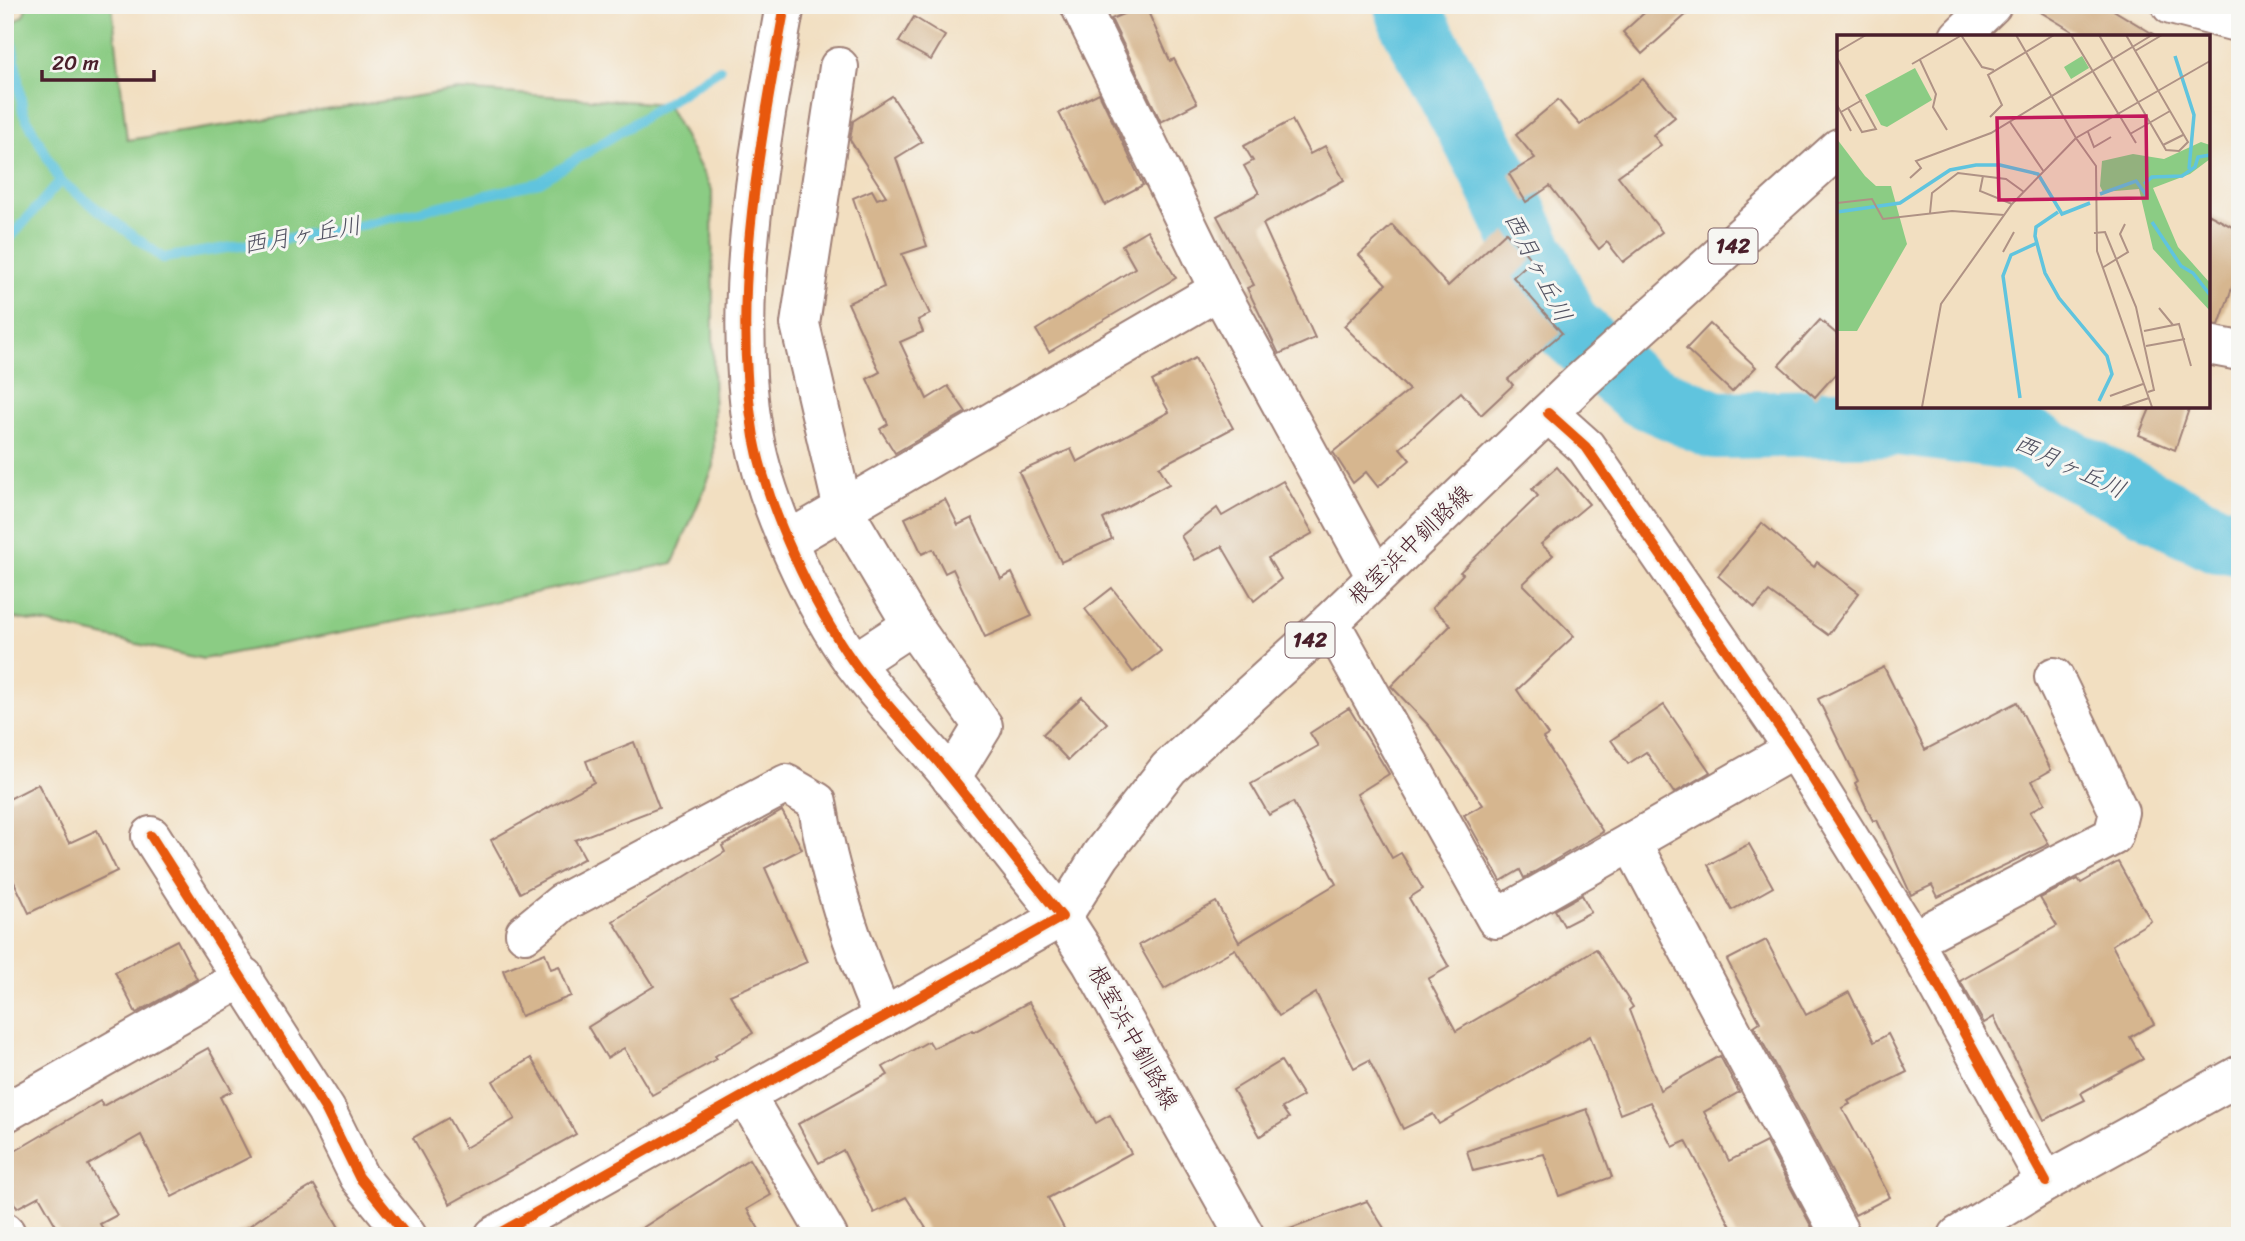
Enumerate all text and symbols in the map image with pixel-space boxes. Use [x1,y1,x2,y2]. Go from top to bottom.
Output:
inset map [1837,35,2210,408]
scale bar [42,38,154,82]
text: 20 m [52,44,99,82]
water label: 西月ヶ丘川 [239,204,365,266]
water label: 西月ヶ丘川 [1492,204,1584,330]
road number: 142 [1708,229,1758,264]
water label: 西月ヶ丘川 [2007,422,2133,510]
street label: 根室浜中釧路線 [1338,474,1482,616]
road number: 142 [1286,622,1334,658]
street label: 根室浜中釧路線 [1076,957,1190,1117]

